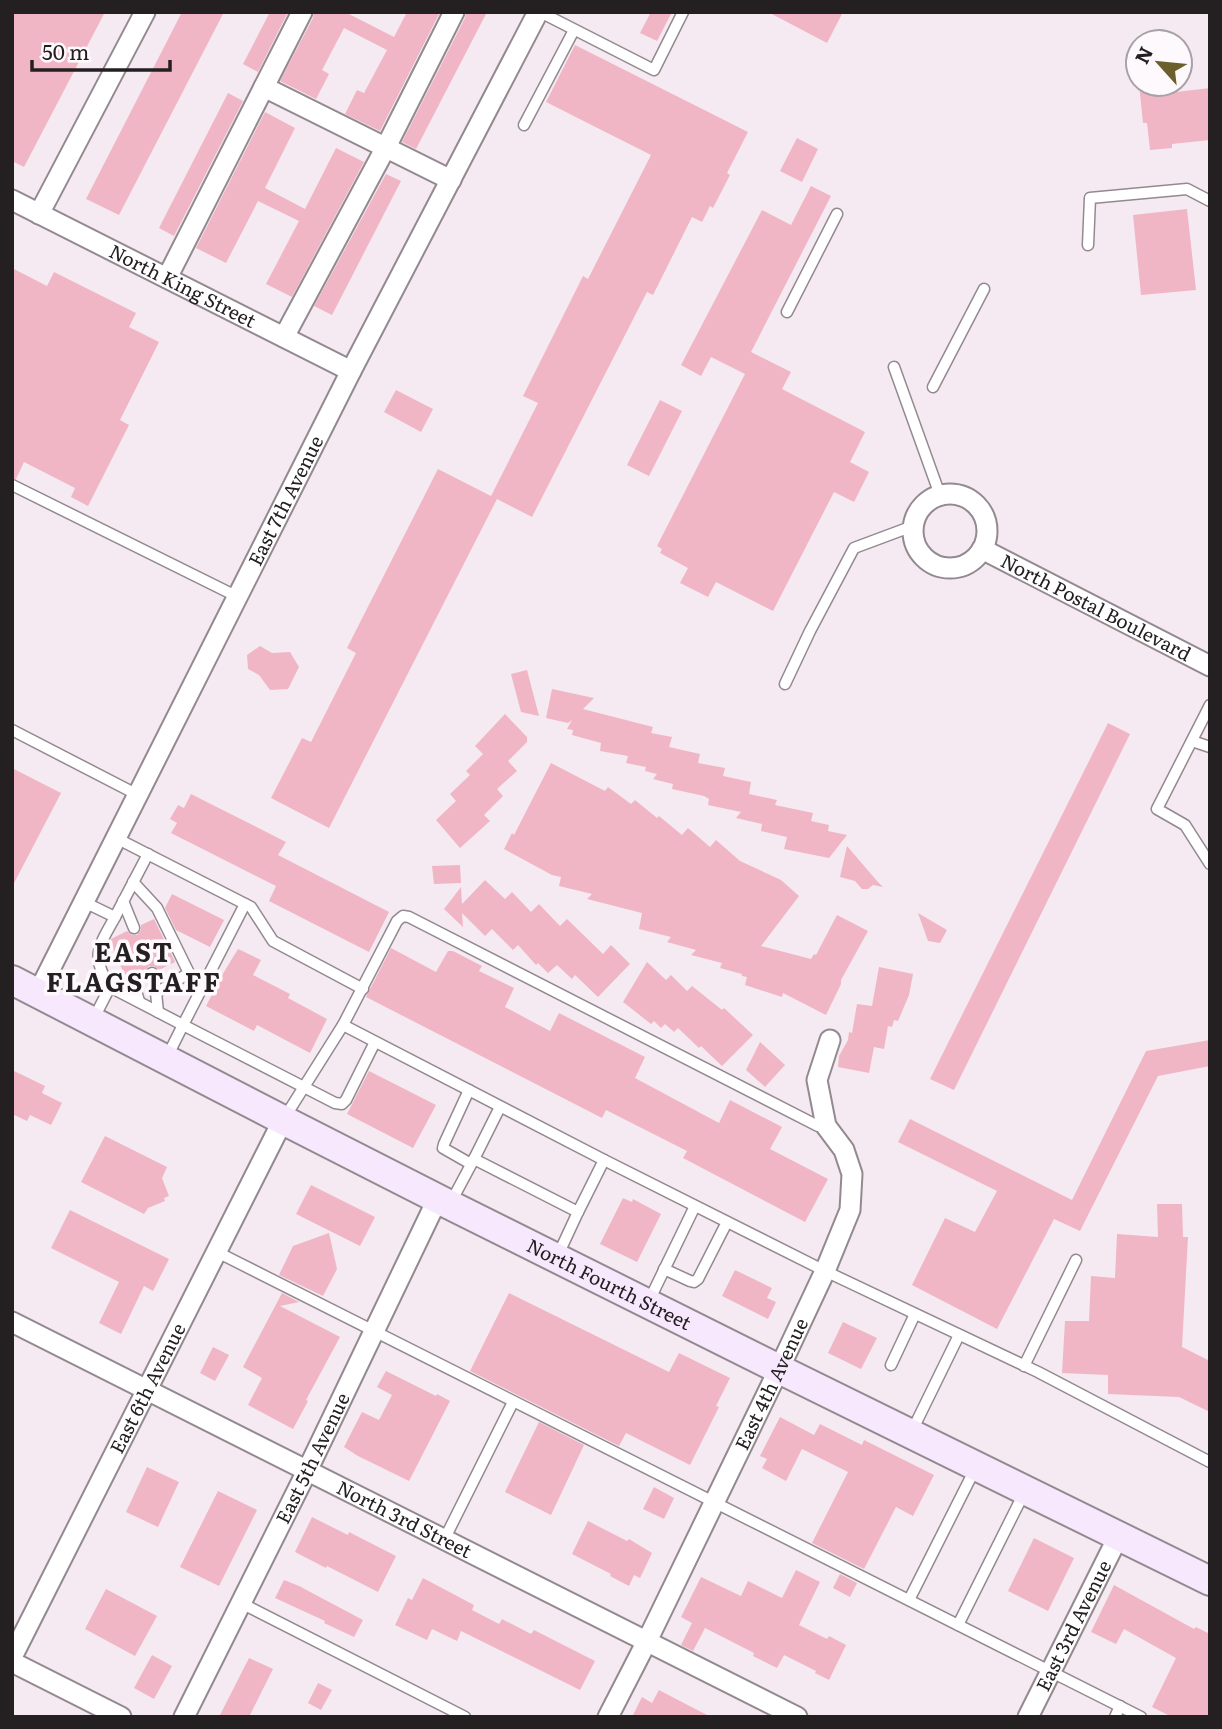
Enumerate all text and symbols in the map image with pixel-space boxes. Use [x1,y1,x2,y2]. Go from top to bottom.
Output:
scale bar [32,28,170,72]
north arrow [1124,28,1194,98]
text: 50 m [42,35,89,66]
text: N [1127,41,1159,68]
street label: North King Street [105,236,261,334]
street label: East 7th Avenue [240,430,329,570]
street label: North Postal Boulevard [996,546,1197,667]
district label: EAST FLAGSTAFF [46,931,222,1000]
street label: North Fourth Street [522,1231,697,1336]
street label: East 4th Avenue [727,1313,814,1454]
street label: East 6th Avenue [102,1318,192,1458]
street label: East 5th Avenue [268,1388,356,1528]
street label: North 3rd Street [332,1473,477,1564]
street label: East 3rd Avenue [1028,1555,1117,1696]

